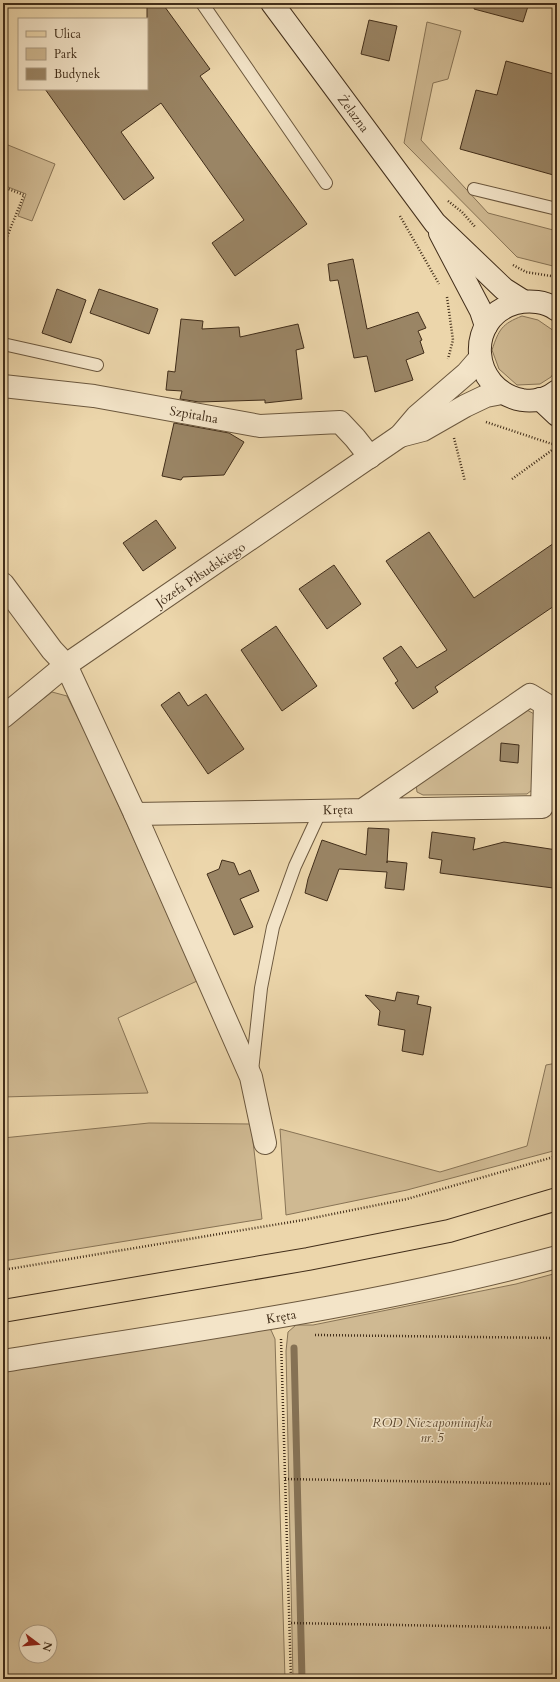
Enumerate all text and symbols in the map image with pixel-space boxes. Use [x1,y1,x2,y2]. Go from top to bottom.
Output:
legend [18,18,148,90]
text: Ulica [54,26,82,42]
text: Park [54,46,78,62]
text: Budynek [54,66,101,82]
street label: Żelazna [333,91,374,136]
street label: Szpitalna [168,402,220,428]
street label: Józefa Piłsudskiego [150,538,249,613]
street label: Kręta [323,801,354,819]
street label: Kręta [265,1305,298,1328]
park label: ROD Niezapominajka nr. 5 [372,1414,492,1447]
north arrow [18,1624,58,1664]
text: N [38,1640,56,1654]

